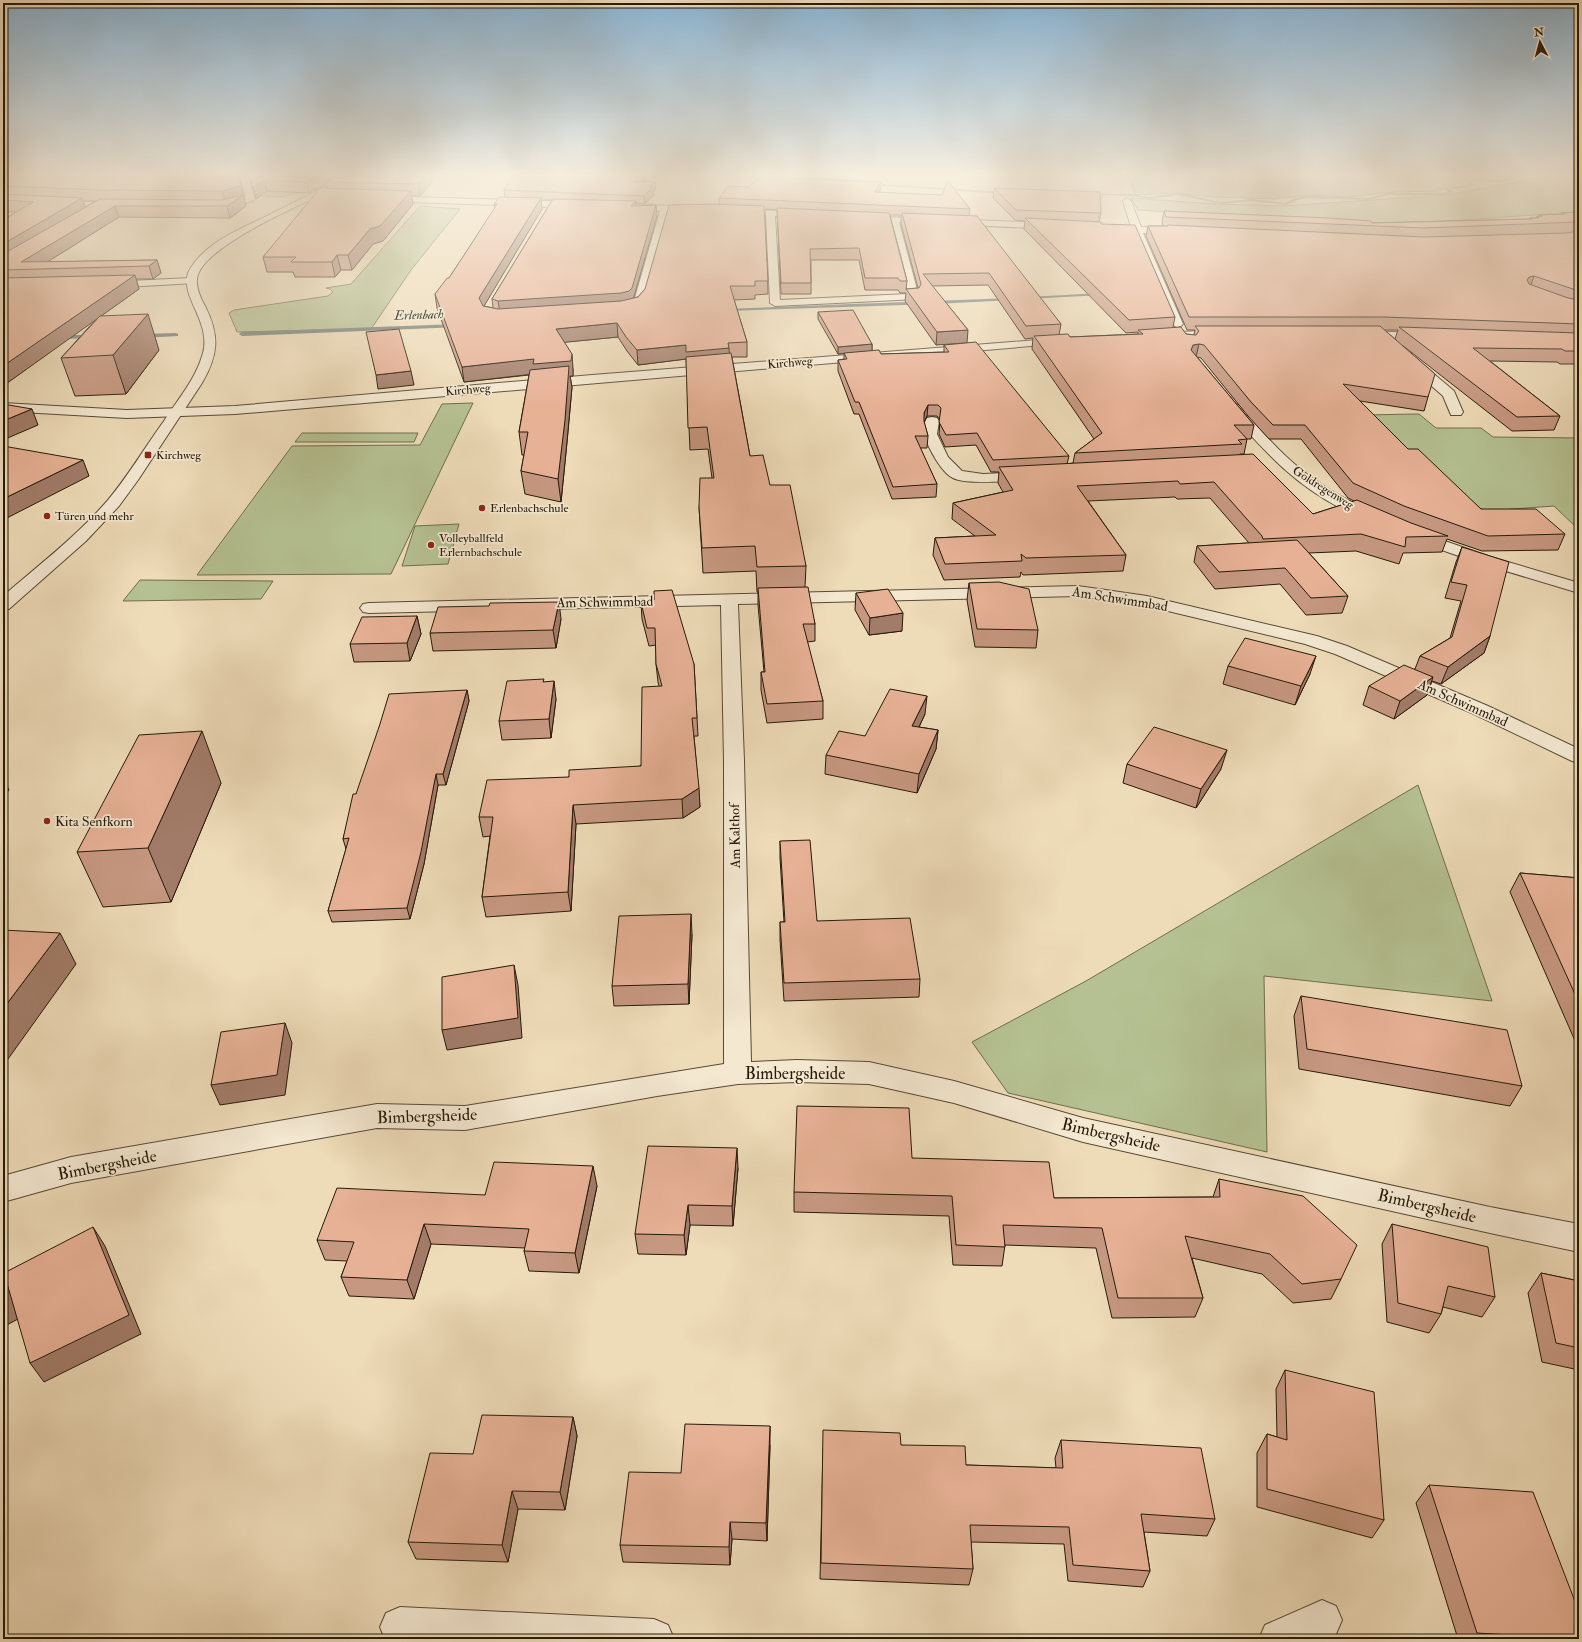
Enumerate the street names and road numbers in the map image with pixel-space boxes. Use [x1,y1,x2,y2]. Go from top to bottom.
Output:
street label: Kirchweg [767,353,814,372]
street label: Kirchweg [445,380,492,399]
street label: Goldregenweg [1290,463,1357,513]
street label: Am Schwimmbad [1070,583,1169,615]
street label: Am Schwimmbad [555,593,654,611]
street label: Am Schwimmbad [1414,675,1511,730]
street label: Am Kalthof [726,801,744,870]
street label: Bimbergsheide [745,1063,845,1084]
street label: Bimbergsheide [376,1104,478,1128]
street label: Bimbergsheide [1060,1113,1162,1157]
street label: Bimbergsheide [56,1145,158,1185]
street label: Bimbergsheide [1376,1184,1478,1228]

